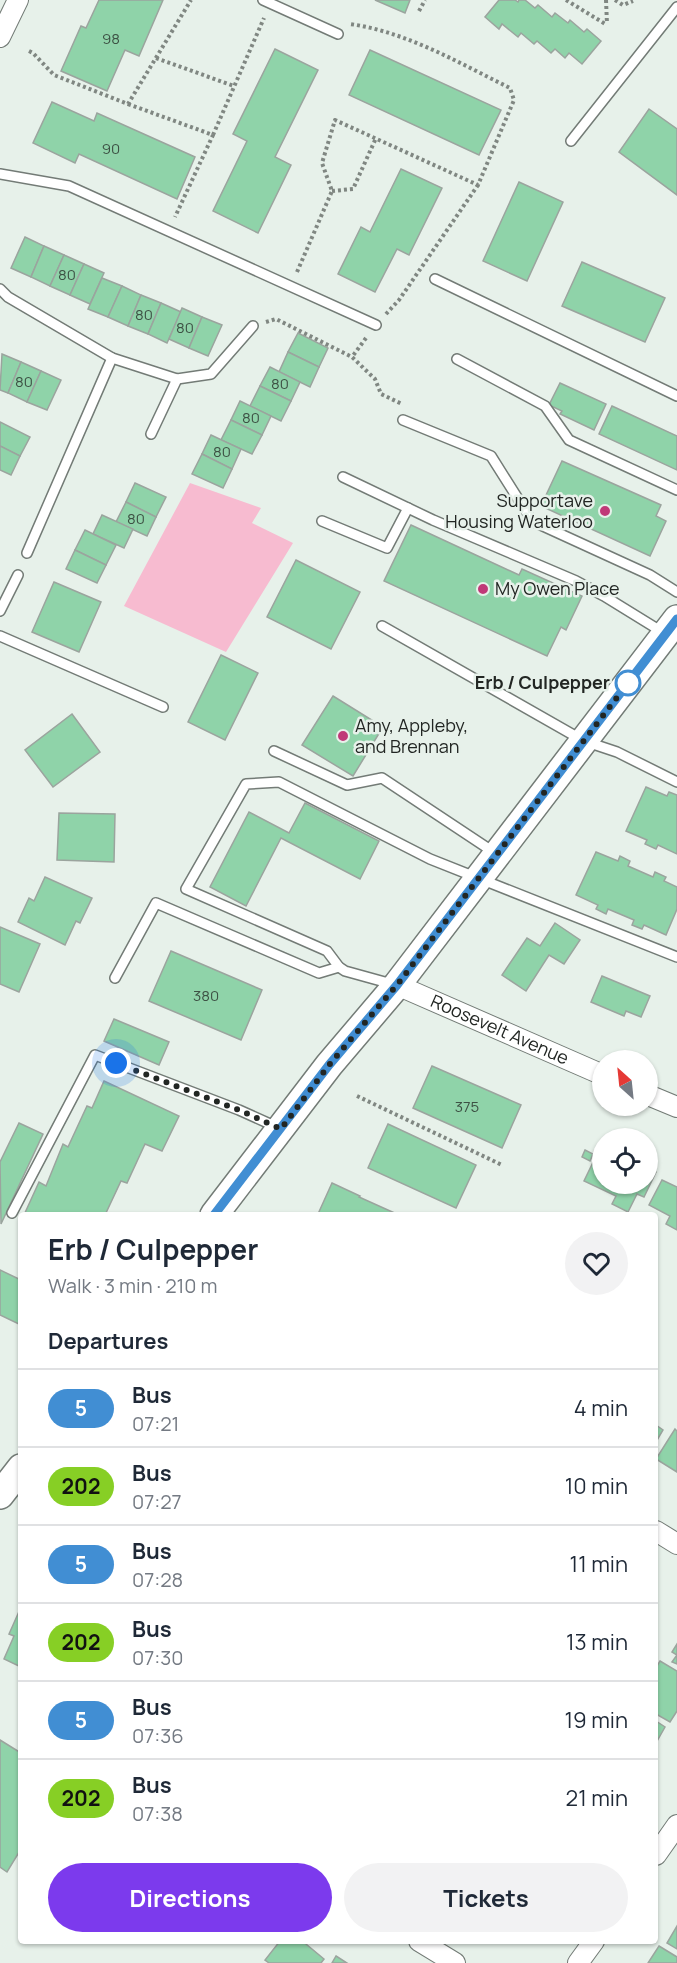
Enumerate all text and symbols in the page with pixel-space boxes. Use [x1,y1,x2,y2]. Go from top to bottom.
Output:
house number: 98 [102,28,120,49]
house number: 90 [102,138,120,159]
house number: 80 [58,264,76,285]
house number: 80 [135,304,153,325]
house number: 80 [176,317,194,338]
house number: 80 [15,371,33,392]
house number: 80 [271,373,289,394]
house number: 80 [242,407,260,428]
house number: 80 [213,441,231,462]
place label: Supportave Housing Waterloo [445,488,593,533]
marker: Supportave Housing Waterloo [598,504,612,518]
house number: 80 [127,508,145,529]
place label: My Owen Place [495,576,620,600]
marker: My Owen Place [476,582,490,596]
place label: Erb / Culpepper [475,670,610,694]
marker: Erb / Culpepper [615,670,641,696]
place label: Amy, Appleby, and Brennan [355,713,468,758]
marker: Amy, Appleby, and Brennan [336,729,350,743]
house number: 380 [193,985,219,1006]
street label: Roosevelt Avenue [427,988,573,1070]
your location [101,1048,131,1078]
north arrow [592,1050,658,1116]
map controls [592,1050,658,1194]
house number: 375 [455,1096,479,1117]
button: locate [592,1128,658,1194]
text: Erb / Culpepper [48,1230,258,1268]
button: heart [565,1232,628,1295]
text: Walk · 3 min · 210 m [48,1272,218,1299]
text: Departures [48,1326,168,1356]
text: Bus [132,1380,172,1410]
text: 4 min [574,1393,628,1423]
text: 5 [75,1394,87,1422]
text: 07:21 [132,1410,179,1437]
text: Bus [132,1458,172,1488]
text: 10 min [565,1471,628,1501]
text: 202 [62,1472,100,1500]
text: 07:27 [132,1488,182,1515]
text: Bus [132,1536,172,1566]
text: 11 min [570,1549,628,1579]
text: 5 [75,1550,87,1578]
text: 07:28 [132,1566,183,1593]
text: Bus [132,1614,172,1644]
text: 13 min [566,1627,628,1657]
text: 202 [62,1628,100,1656]
text: 07:30 [132,1644,183,1671]
text: Bus [132,1692,172,1722]
text: 19 min [565,1705,628,1735]
text: 5 [75,1706,87,1734]
text: 07:36 [132,1722,184,1749]
text: Bus [132,1770,172,1800]
text: 21 min [566,1783,628,1813]
text: 202 [62,1784,100,1812]
text: 07:38 [132,1800,183,1827]
button: Directions [48,1863,332,1932]
button: Tickets [344,1863,628,1932]

